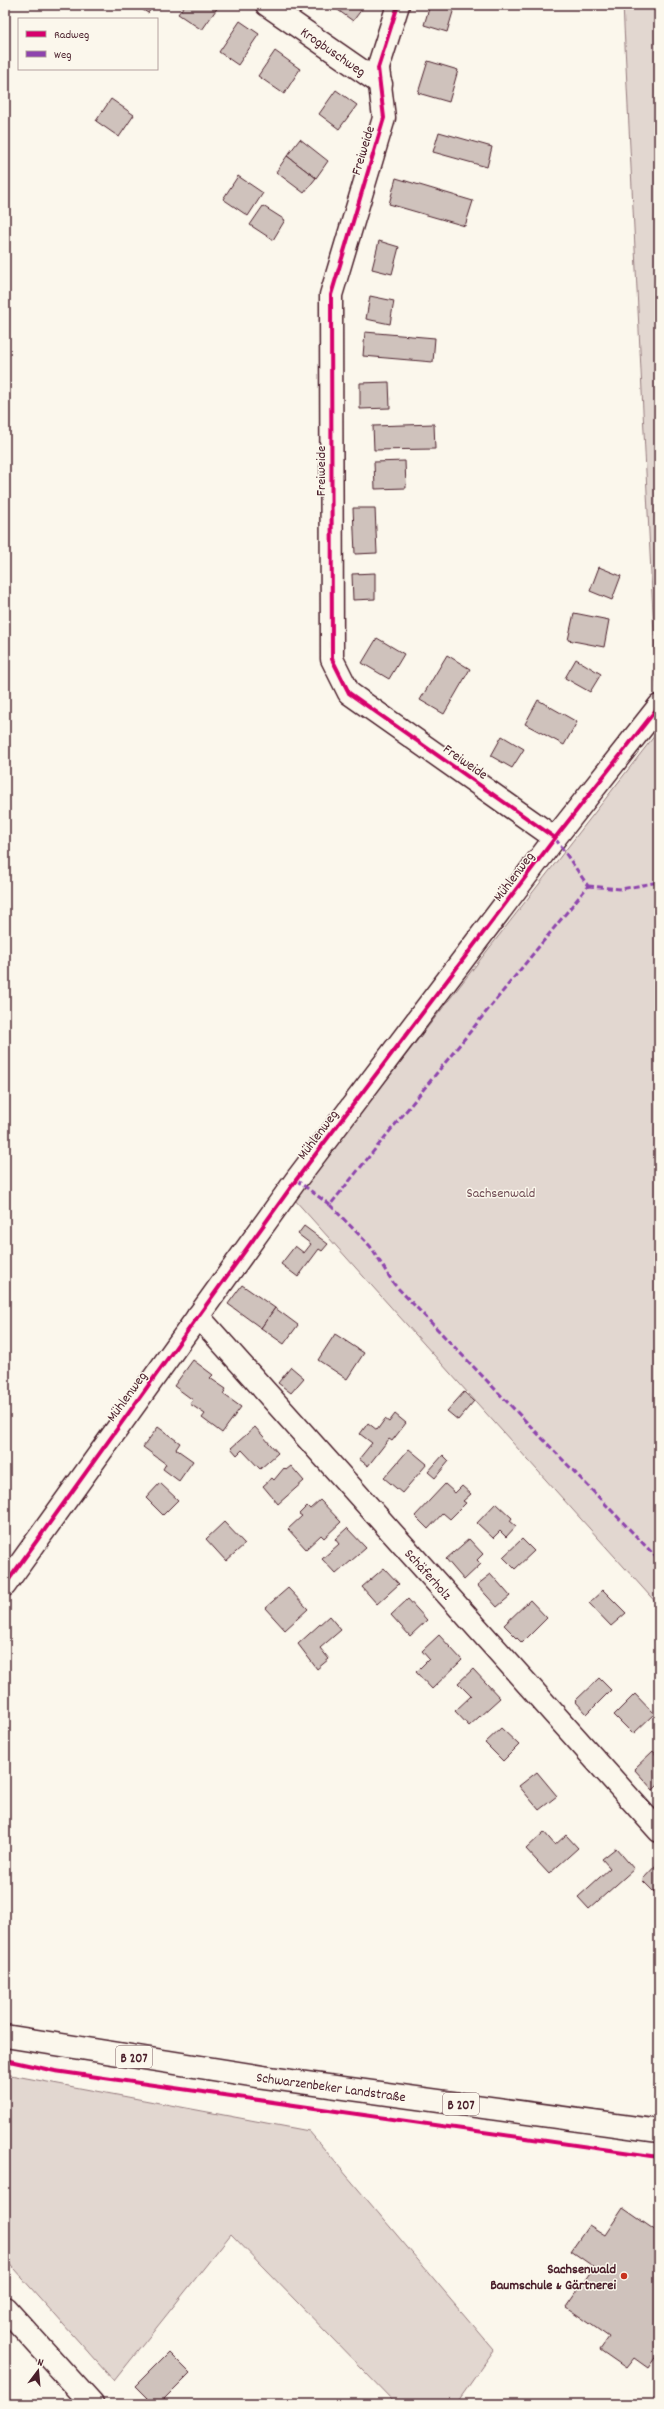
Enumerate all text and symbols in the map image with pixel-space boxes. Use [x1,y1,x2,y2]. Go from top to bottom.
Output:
legend [18,18,158,70]
street label: Krogbuschweg [296,23,369,82]
text: Radweg [54,27,89,44]
text: Weg [54,47,71,64]
street label: Freiweide [347,123,381,178]
street label: Freiweide [312,446,332,496]
street label: Freiweide [438,740,491,785]
street label: Mühlenweg [489,848,540,906]
street label: Mühlenweg [293,1106,344,1164]
park label: Sachsenwald [467,1184,535,1204]
street label: Mühlenweg [103,1368,153,1426]
street label: Schäferholz [399,1545,456,1606]
road number: B 207 [116,2046,152,2068]
street label: Schwarzenbeker Landstraße [255,2068,407,2108]
road number: B 207 [443,2093,479,2115]
place label: Sachsenwald Baumschule & Gärtnerei [490,2260,616,2296]
marker: Sachsenwald Baumschule & Gärtnerei [619,2271,629,2281]
north arrow [18,2351,58,2391]
text: N [35,2355,46,2372]

